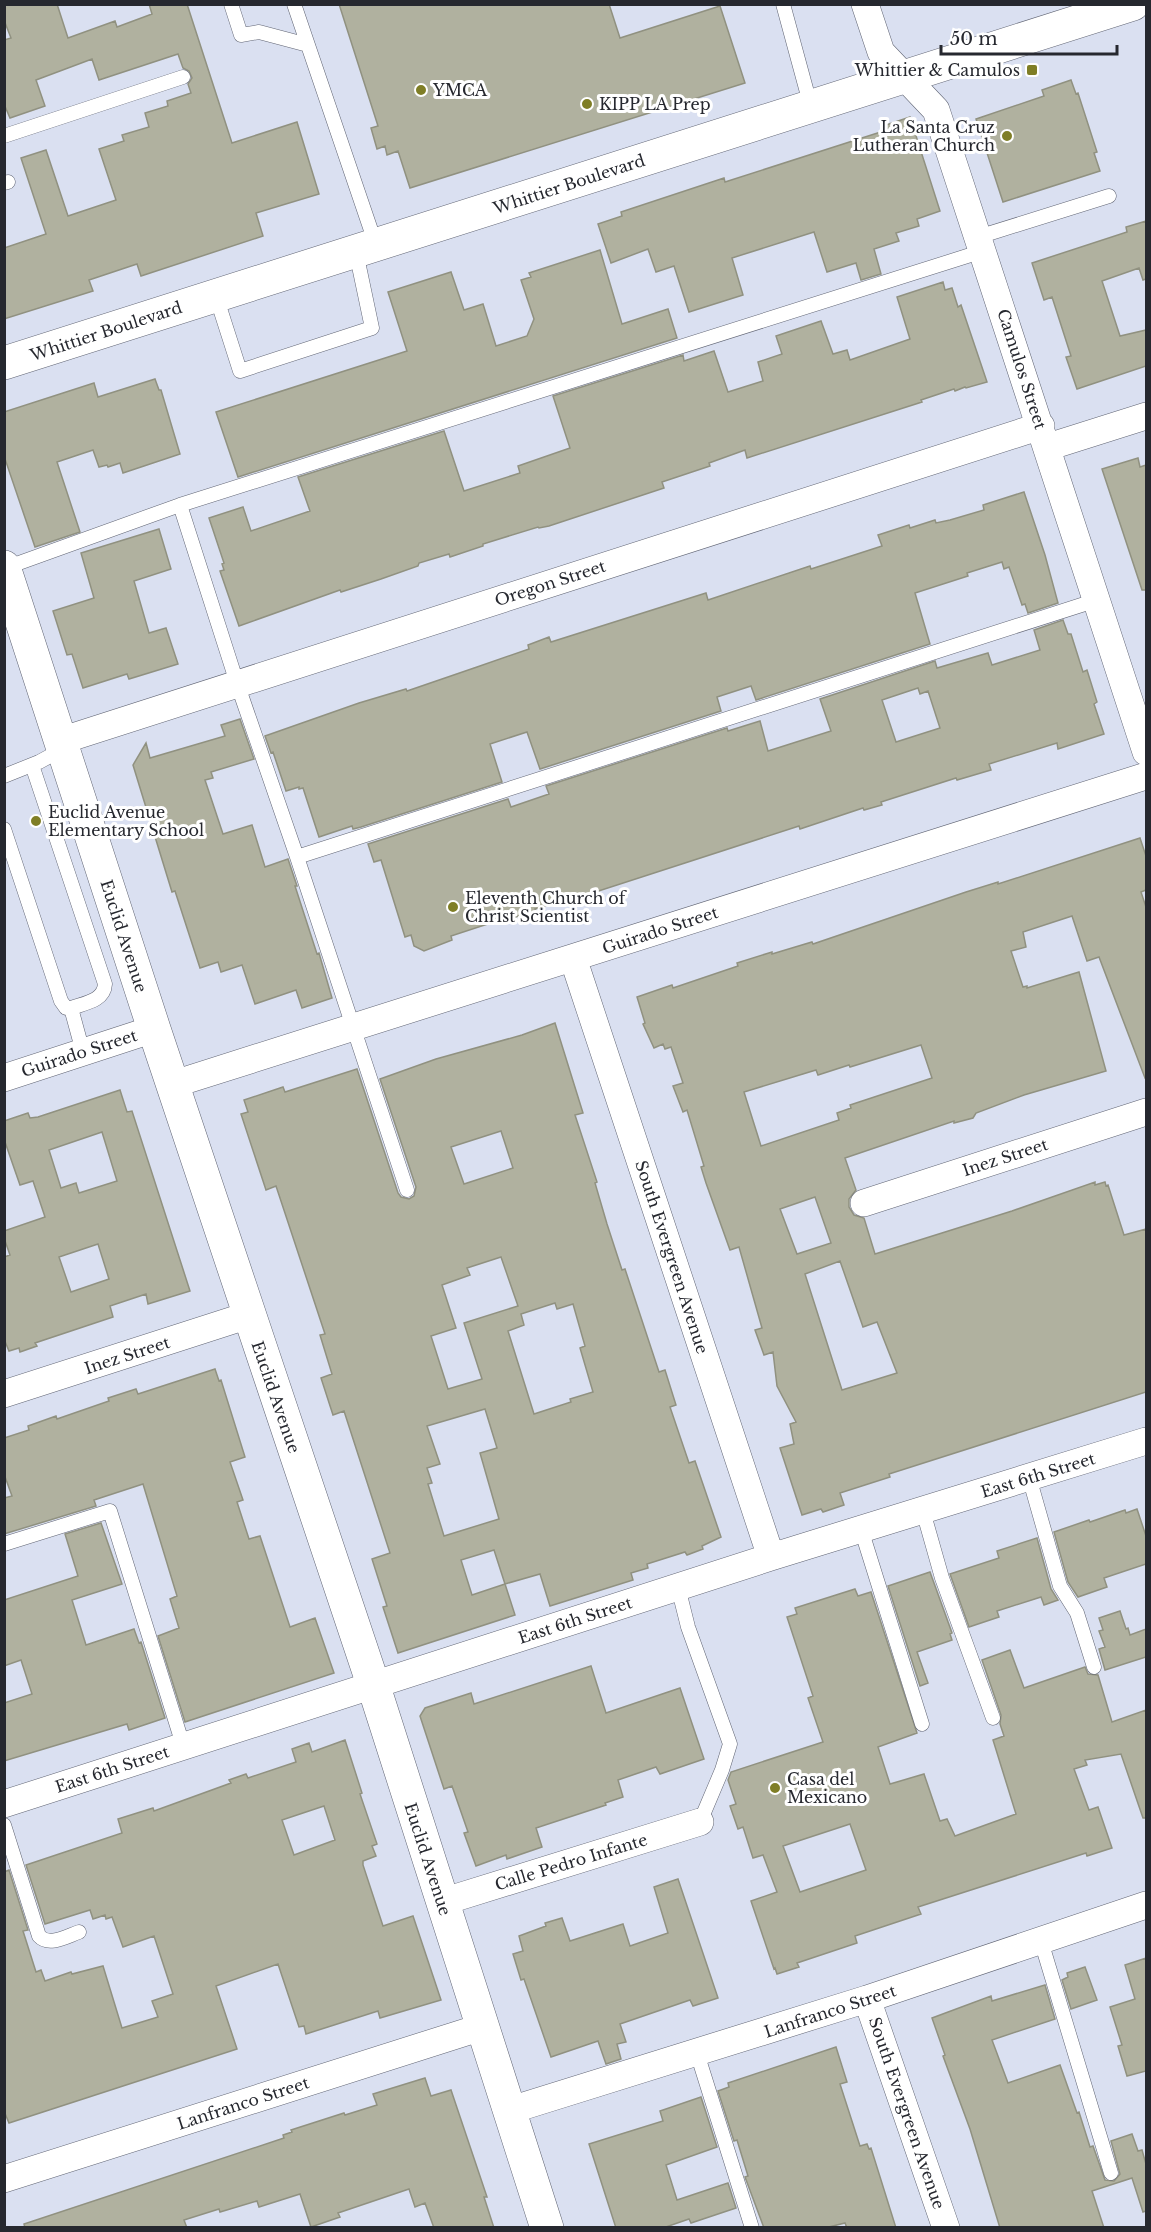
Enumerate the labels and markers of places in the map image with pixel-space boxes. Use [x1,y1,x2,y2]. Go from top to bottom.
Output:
place label: Whittier & Camulos [854,60,1020,80]
marker: Whittier & Camulos [1025,63,1039,77]
place label: YMCA [432,80,488,100]
marker: YMCA [414,83,428,97]
place label: KIPP LA Prep [599,94,711,114]
marker: KIPP LA Prep [580,97,594,111]
place label: La Santa Cruz Lutheran Church [853,117,995,155]
marker: La Santa Cruz Lutheran Church [1000,129,1014,143]
place label: Euclid Avenue Elementary School [48,802,204,840]
marker: Euclid Avenue Elementary School [29,814,43,828]
place label: Eleventh Church of Christ Scientist [465,888,628,926]
marker: Eleventh Church of Christ Scientist [446,900,460,914]
place label: Casa del Mexicano [787,1769,867,1807]
marker: Casa del Mexicano [768,1781,782,1795]

